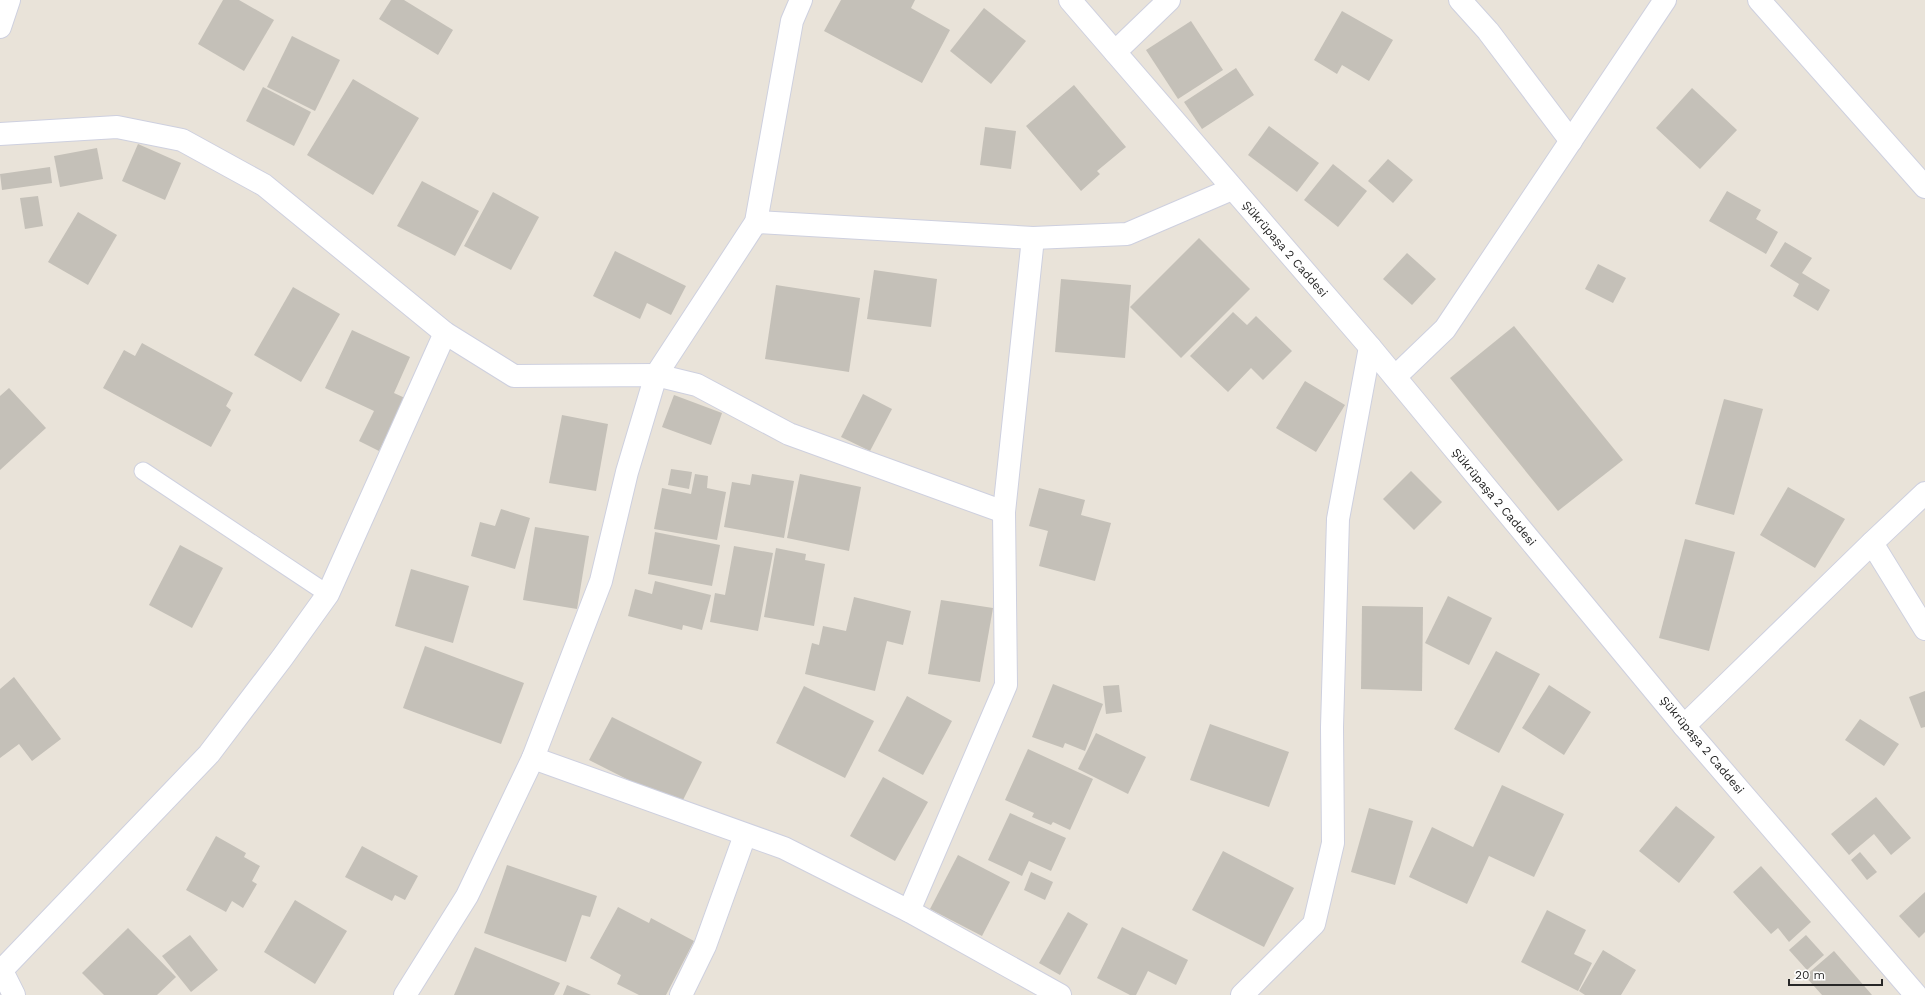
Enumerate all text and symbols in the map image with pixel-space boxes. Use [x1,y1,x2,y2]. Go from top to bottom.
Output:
street label: Şükrüpaşa 2 Caddesi [1239,198,1331,300]
street label: Şükrüpaşa 2 Caddesi [1449,445,1539,549]
street label: Şükrüpaşa 2 Caddesi [1657,693,1747,797]
scale bar [1789,961,1882,987]
text: 20 m [1795,968,1825,982]

